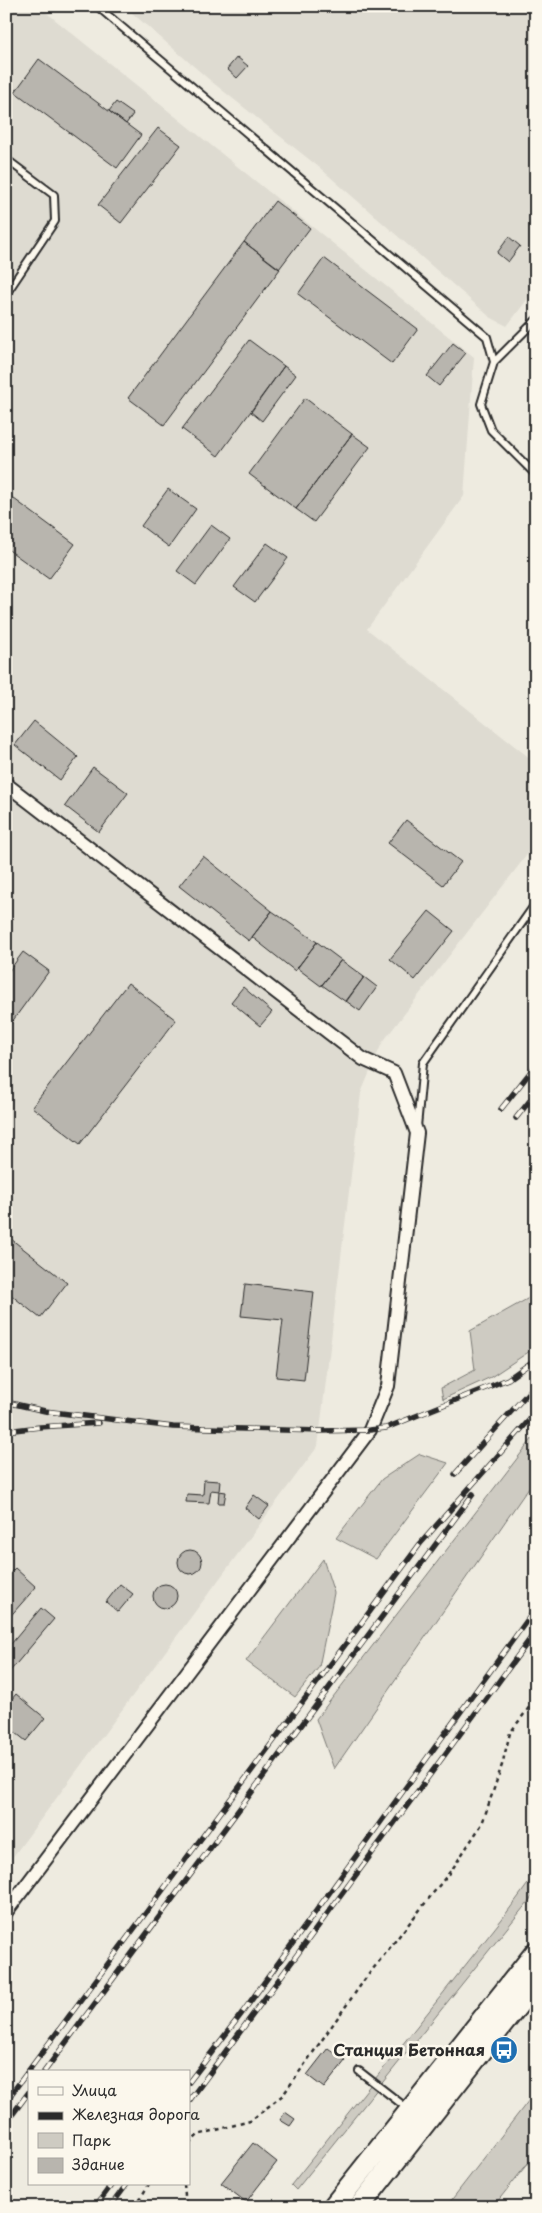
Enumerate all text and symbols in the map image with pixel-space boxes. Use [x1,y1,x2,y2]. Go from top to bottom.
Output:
bus stop icon: Станция Бетонная [489,2035,519,2065]
place label: Станция Бетонная [333,2037,485,2061]
legend [28,2070,190,2186]
text: Улица [72,2078,117,2101]
text: Железная дорога [72,2102,200,2125]
text: Парк [72,2128,111,2151]
text: Здание [72,2152,125,2175]

